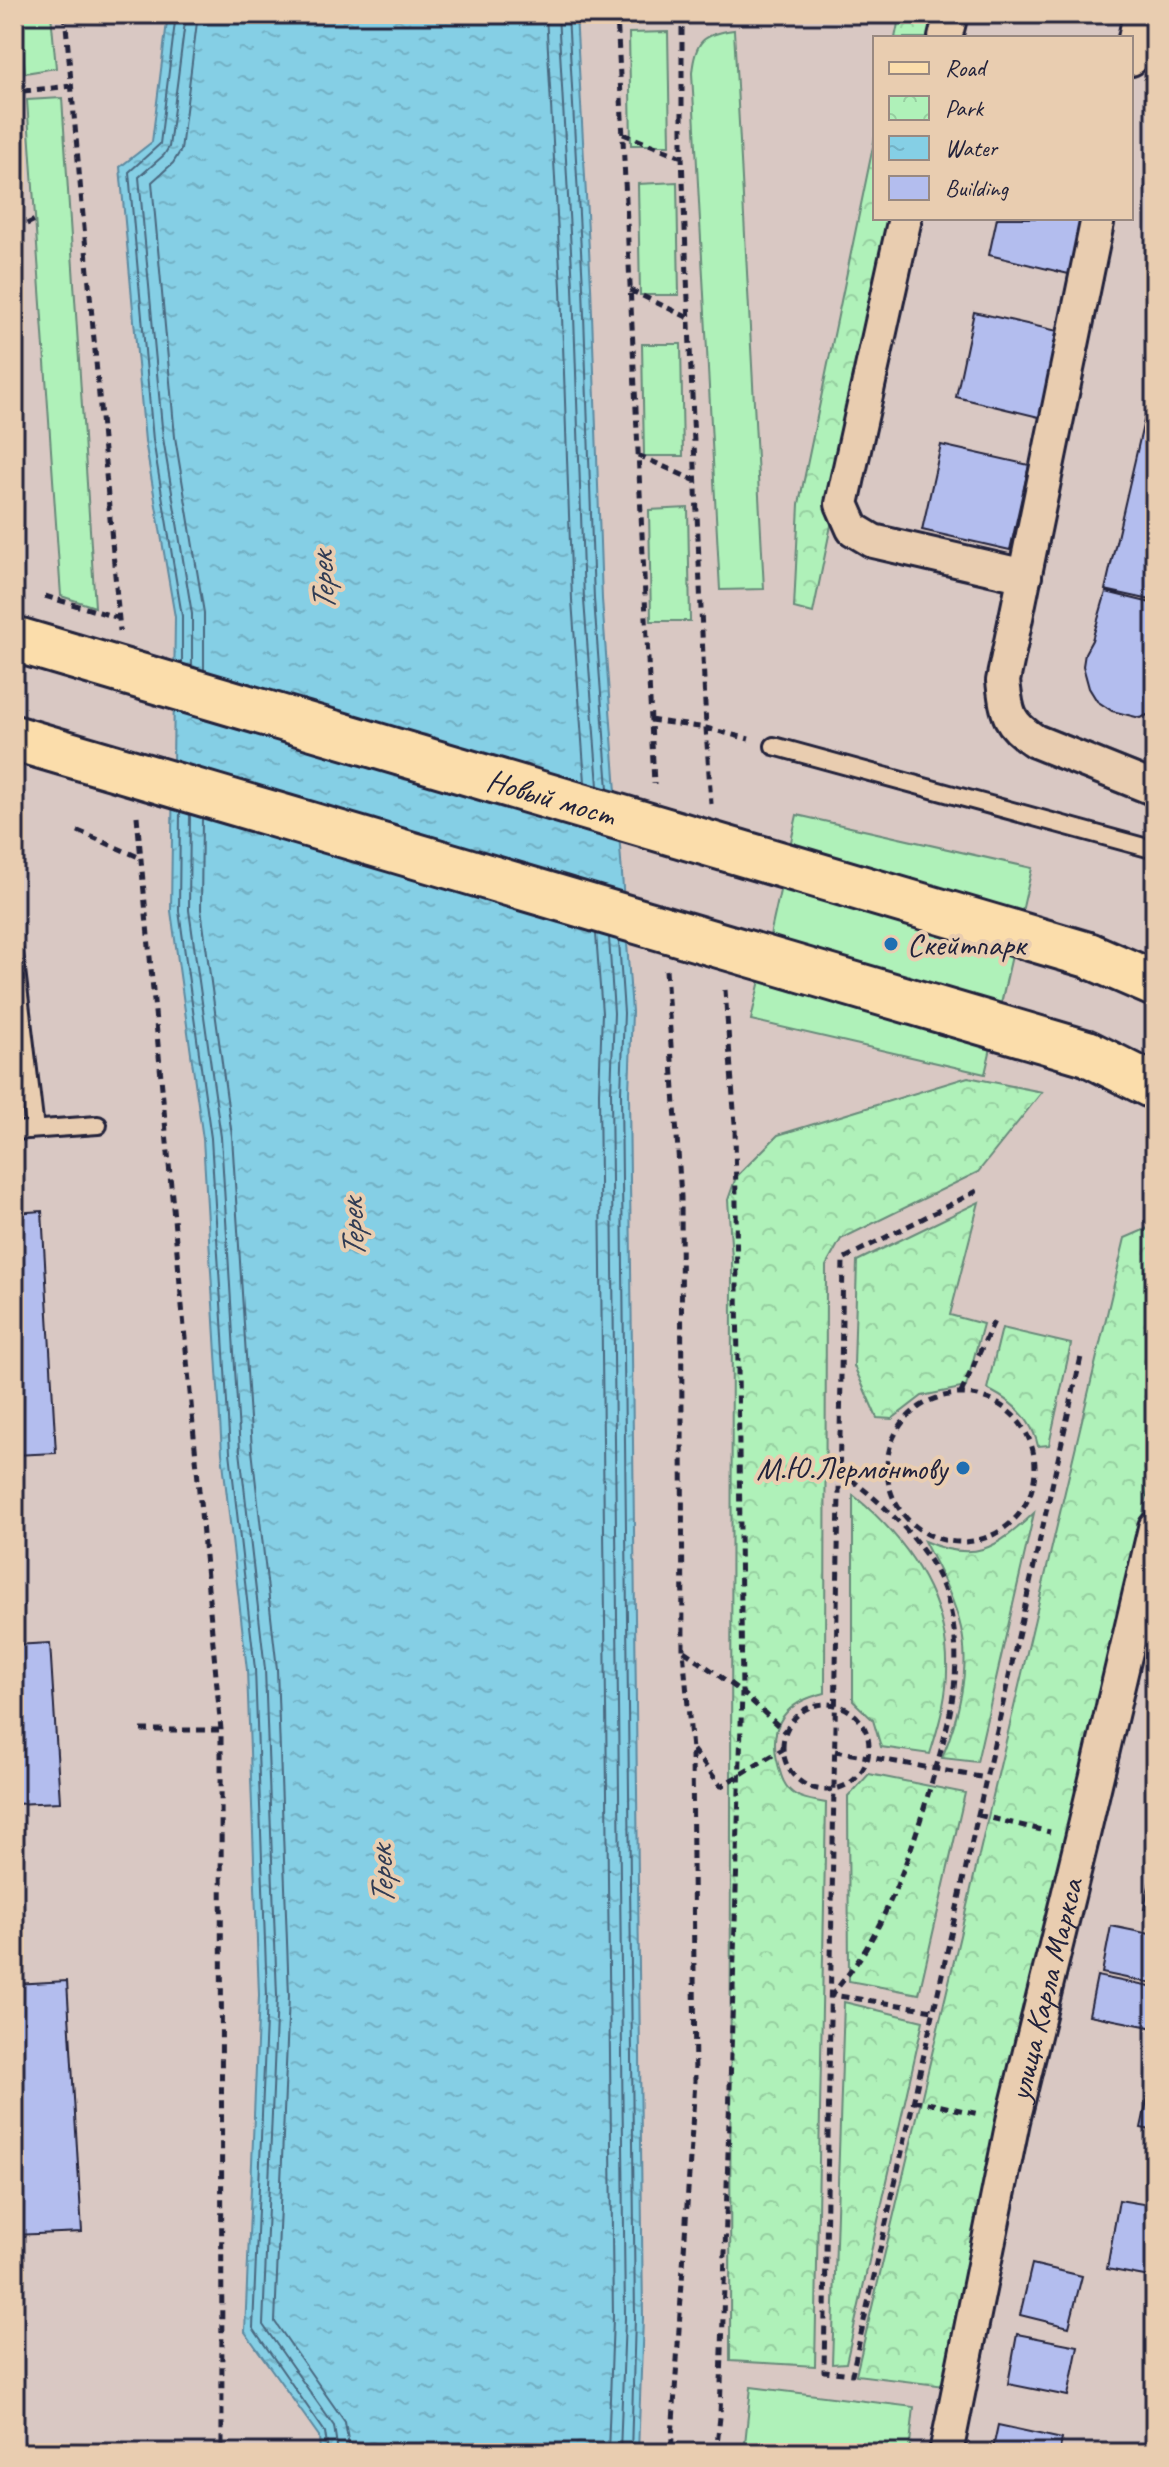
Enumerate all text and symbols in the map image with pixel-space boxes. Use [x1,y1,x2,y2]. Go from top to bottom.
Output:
legend [873,36,1133,220]
text: Road [945,53,989,83]
text: Park [945,93,985,123]
text: Water [945,133,1000,163]
text: Building [945,173,1010,203]
water label: Терек [299,546,345,613]
street label: Новый мост [482,759,622,836]
place label: Скейтпарк [907,924,1029,965]
marker: Скейтпарк [882,935,900,953]
water label: Терек [329,1193,375,1260]
place label: М.Ю.Лермонтову [756,1448,950,1489]
marker: М.Ю.Лермонтову [954,1459,972,1477]
water label: Терек [358,1840,404,1907]
street label: улица Карла Маркса [998,1872,1093,2107]

